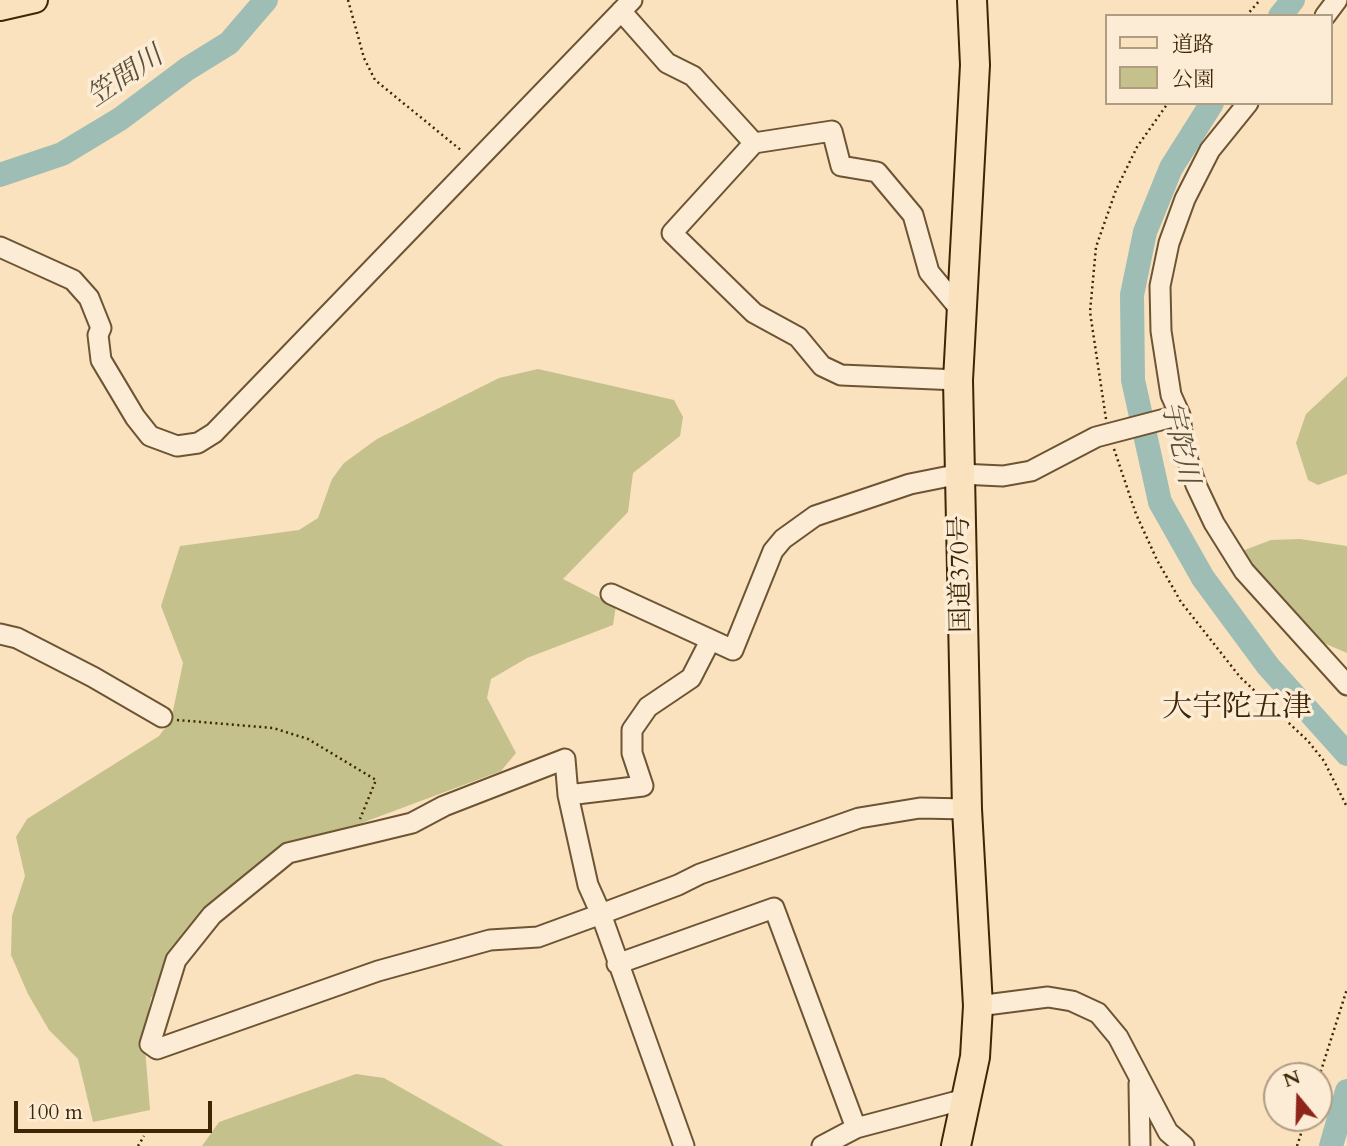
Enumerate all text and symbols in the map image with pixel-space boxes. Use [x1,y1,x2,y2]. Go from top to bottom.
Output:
legend [1106,14,1333,105]
text: 道路 [1172,30,1214,59]
water label: 笠間川 [82,41,170,115]
text: 公園 [1172,65,1214,94]
water label: 宇陀川 [1152,398,1204,488]
street label: 国道370号 [945,515,979,633]
district label: 大宇陀五津 [1162,691,1312,727]
north arrow [1263,1062,1333,1132]
text: N [1280,1064,1304,1094]
scale bar [18,1086,215,1130]
text: 100 m [27,1098,83,1127]

